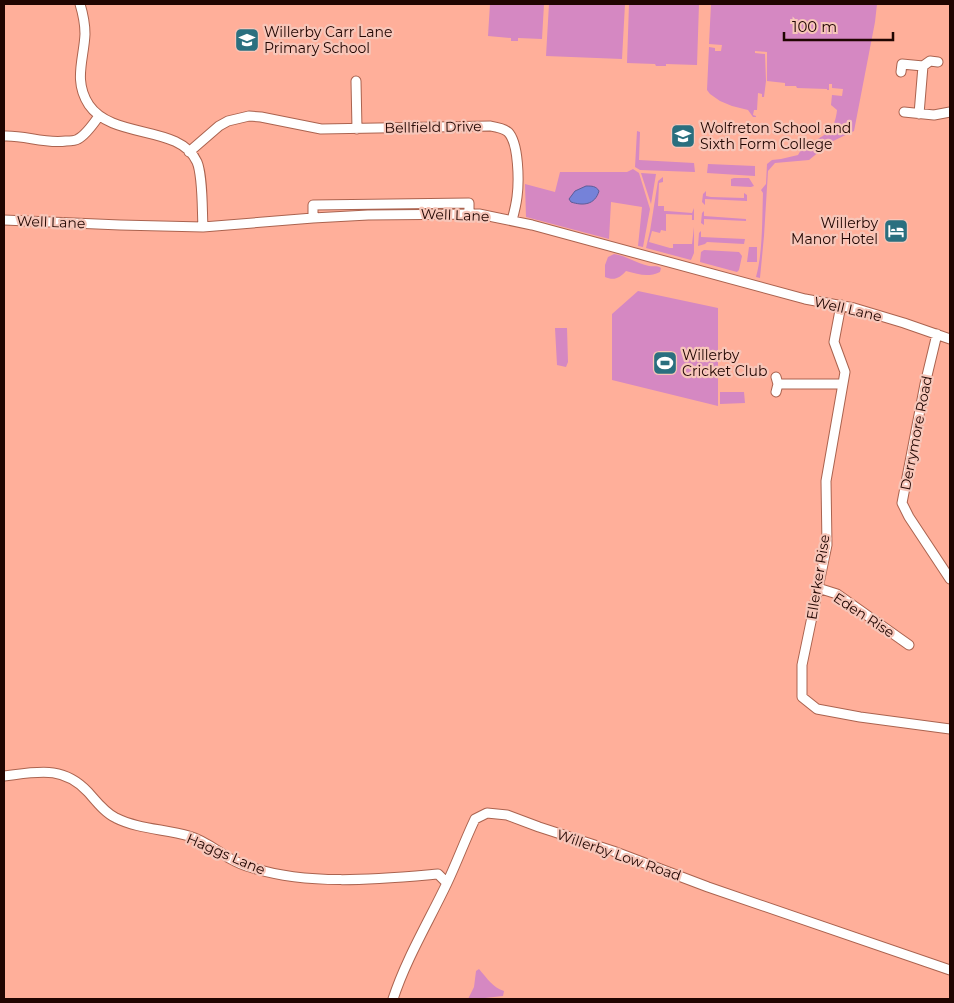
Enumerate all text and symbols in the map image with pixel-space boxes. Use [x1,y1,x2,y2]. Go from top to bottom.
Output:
scale bar [784,10,893,42]
text: 100 m [792,17,837,36]
place label: Willerby Carr Lane Primary School [264,23,392,57]
school or university icon: Willerby Carr Lane Primary School [234,27,260,53]
street label: Bellfield Drive [384,117,482,137]
place label: Wolfreton School and Sixth Form College [700,119,851,153]
school or university icon: Wolfreton School and Sixth Form College [670,123,696,149]
street label: Well Lane [420,205,490,225]
street label: Well Lane [16,212,86,232]
place label: Willerby Manor Hotel [791,214,878,248]
hotel icon: Willerby Manor Hotel [883,218,909,244]
street label: Well Lane [812,292,884,326]
place label: Willerby Cricket Club [682,346,767,380]
sports icon: Willerby Cricket Club [652,350,678,376]
street label: Derrymore Road [896,374,936,492]
street label: Ellerker Rise [802,533,834,621]
street label: Eden Rise [830,589,898,641]
street label: Willerby Low Road [554,825,684,885]
street label: Haggs Lane [184,829,268,879]

